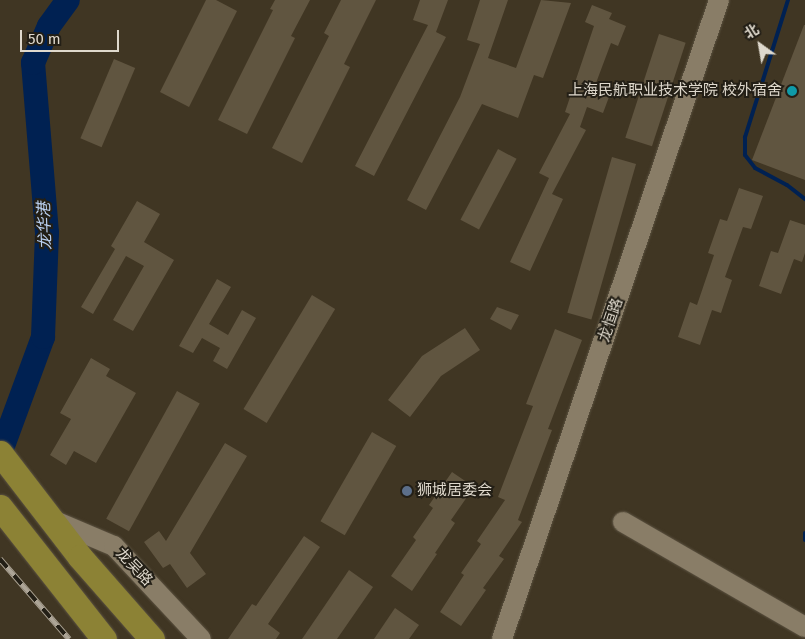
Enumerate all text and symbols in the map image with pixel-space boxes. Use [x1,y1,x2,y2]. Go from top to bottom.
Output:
scale bar [22,20,121,52]
north arrow [735,20,785,70]
text: 北 [741,21,762,43]
text: 50 m [28,30,61,48]
place label: 上海民航职业技术学院 校外宿舍 [568,82,782,100]
marker: 上海民航职业技术学院 校外宿舍 [786,85,798,97]
water label: 龙华港 [35,202,55,250]
street label: 龙恒路 [595,296,627,344]
place label: 狮城居委会 [417,482,492,500]
marker: 狮城居委会 [401,485,413,497]
street label: 龙吴路 [112,545,156,589]

